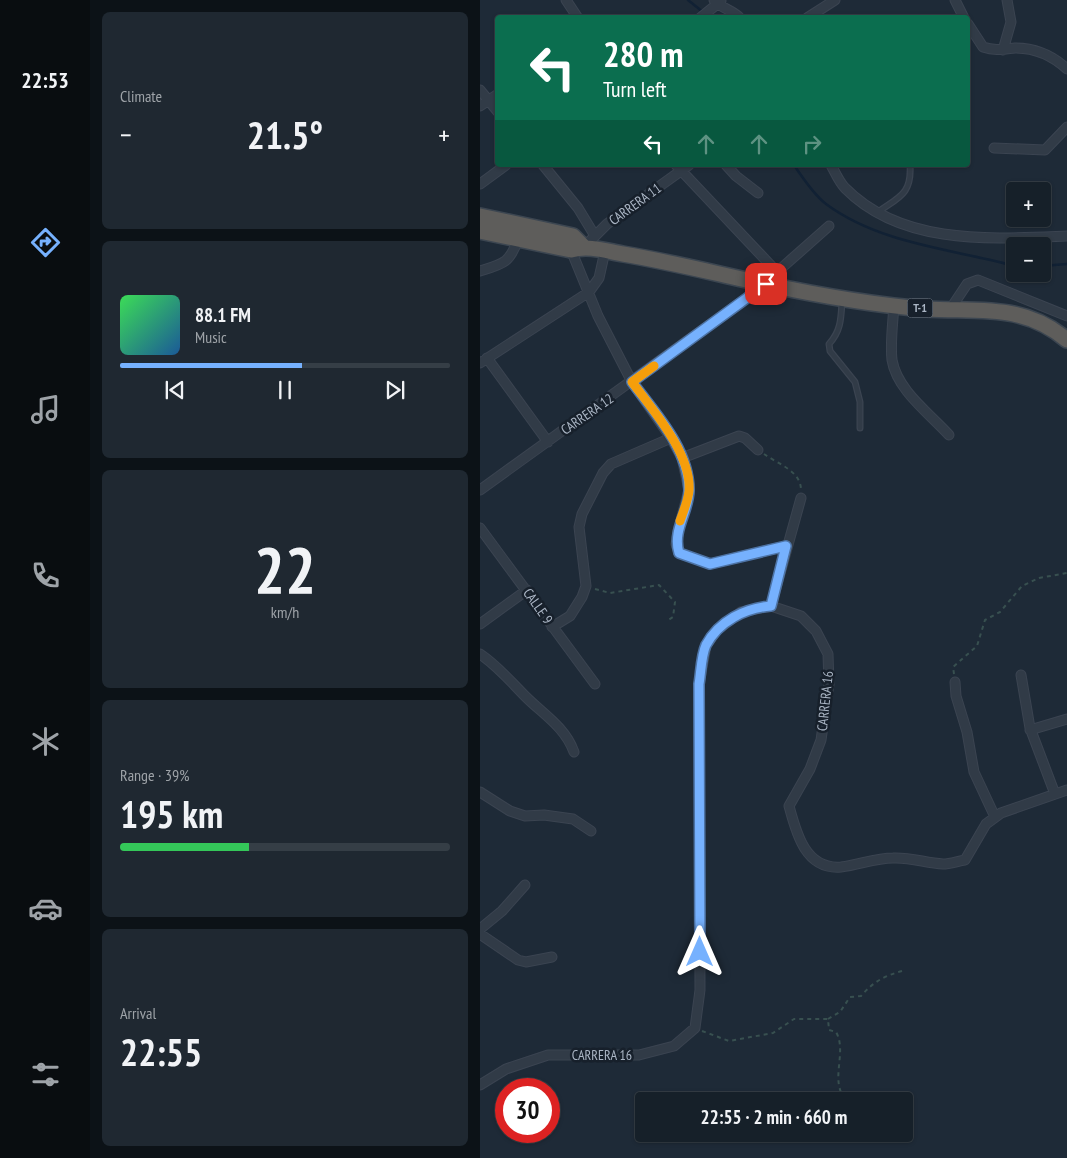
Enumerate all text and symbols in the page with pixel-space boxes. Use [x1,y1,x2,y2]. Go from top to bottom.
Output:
text: 280 m [603,31,684,77]
icon: left [520,35,585,100]
text: 22:53 [21,66,69,94]
text: Turn left [603,75,667,103]
text: Climate [120,86,162,106]
text: 21.5° [247,110,323,159]
text: − [120,116,132,153]
text: + [438,116,450,153]
icon: left [639,130,667,158]
icon: ahead [692,130,720,158]
icon: ahead [745,130,773,158]
icon: right [798,130,826,158]
street label: CARRERA 11 [605,179,665,229]
map controls [1006,182,1051,282]
button: + [1006,182,1051,227]
icon: directions [28,225,63,260]
button: − [1006,237,1051,282]
pin [745,263,787,305]
icon: arrive [752,270,780,298]
road number: T-1 [908,298,932,318]
text: 88.1 FM [195,303,251,327]
text: Music [195,327,227,347]
icon: previous [161,376,189,404]
icon: pause [271,376,299,404]
icon: next [381,376,409,404]
street label: CARRERA 12 [557,389,617,439]
icon: music [28,392,63,427]
text: 22 [254,527,316,611]
icon: phone [28,558,63,593]
street label: CALLE 9 [519,585,557,627]
text: km/h [271,602,299,622]
street label: CARRERA 16 [813,670,837,732]
icon: climate [28,724,63,759]
text: Range · 39% [120,765,189,785]
text: 195 km [120,789,223,838]
icon: car [28,891,63,926]
position arrow [673,925,725,977]
text: Arrival [120,1003,156,1023]
text: 22:55 [120,1027,202,1076]
street label: CARRERA 16 [572,1046,632,1064]
icon: filters [28,1057,63,1092]
speed limit sign: 30 [495,1078,560,1143]
text: 22:55 · 2 min · 660 m [701,1105,847,1129]

